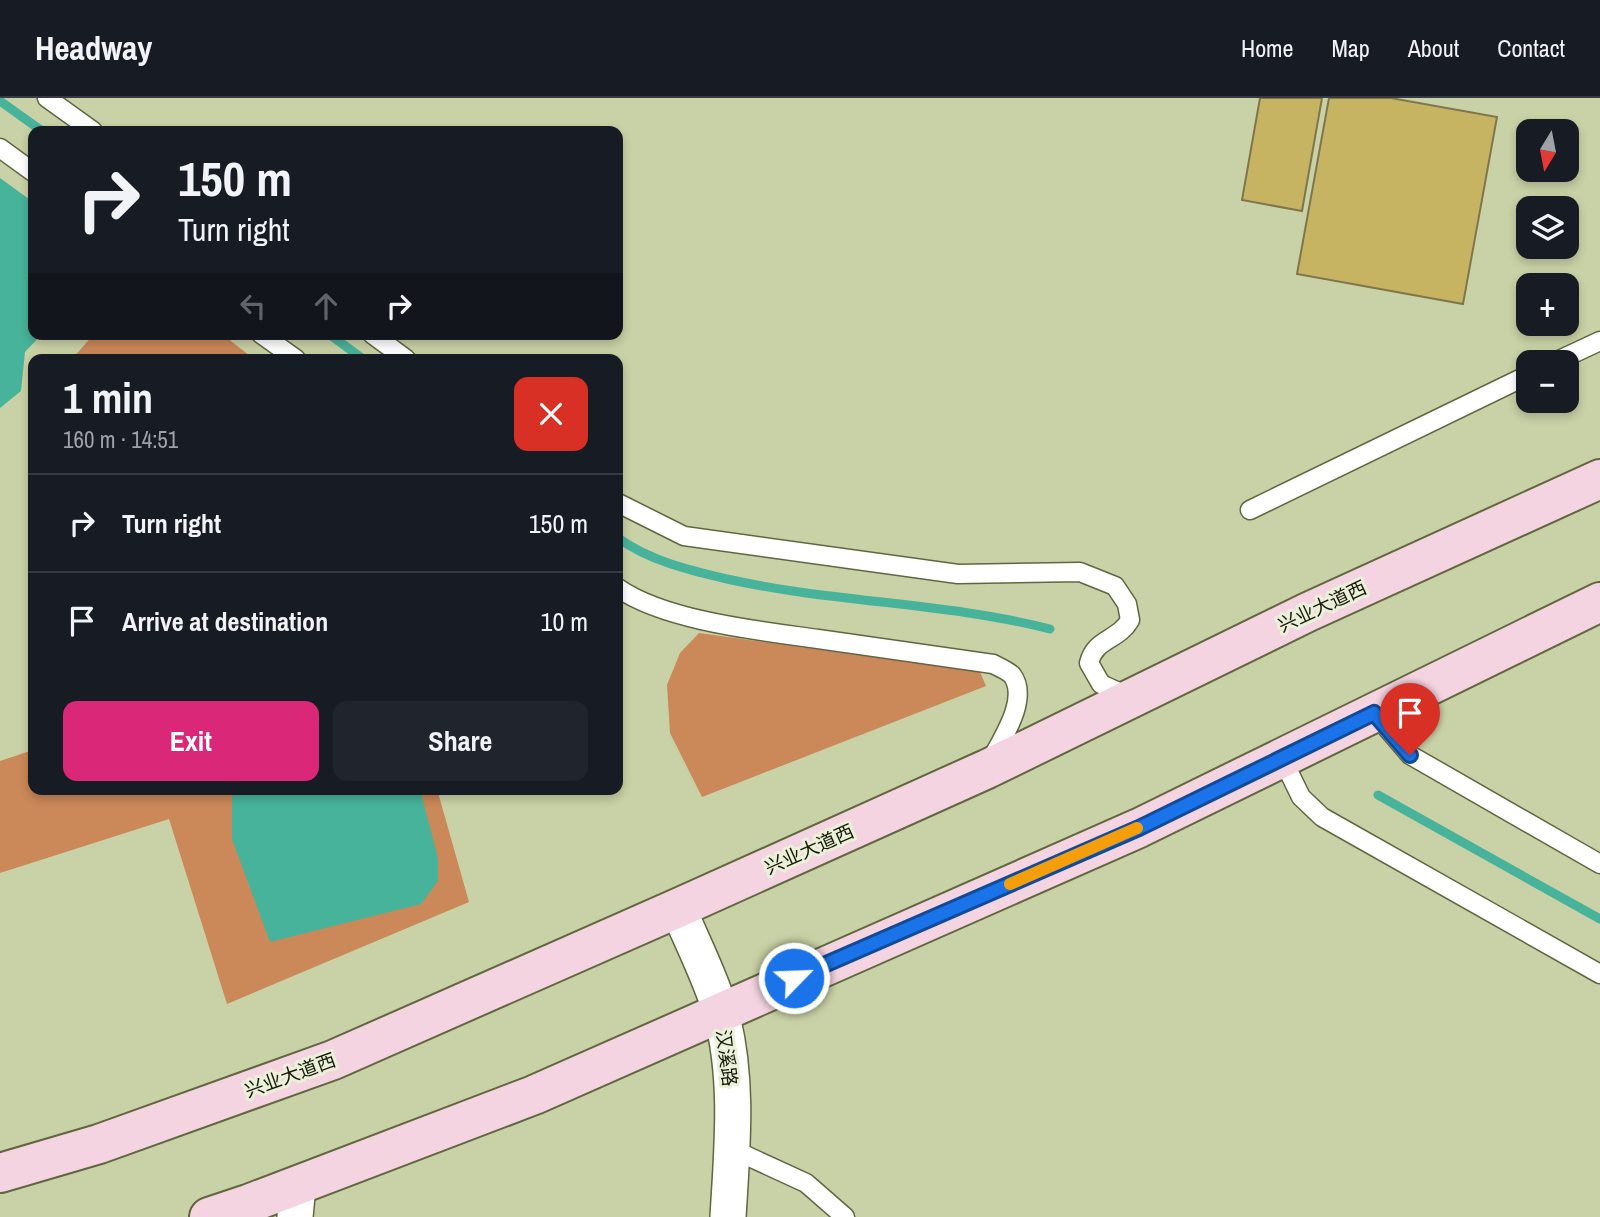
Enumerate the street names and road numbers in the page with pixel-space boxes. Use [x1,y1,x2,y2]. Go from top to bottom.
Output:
street label: 兴业大道西 [1273,574,1371,638]
street label: 兴业大道西 [760,818,858,880]
street label: 汉溪路 [711,1028,743,1088]
street label: 兴业大道西 [241,1047,339,1103]

